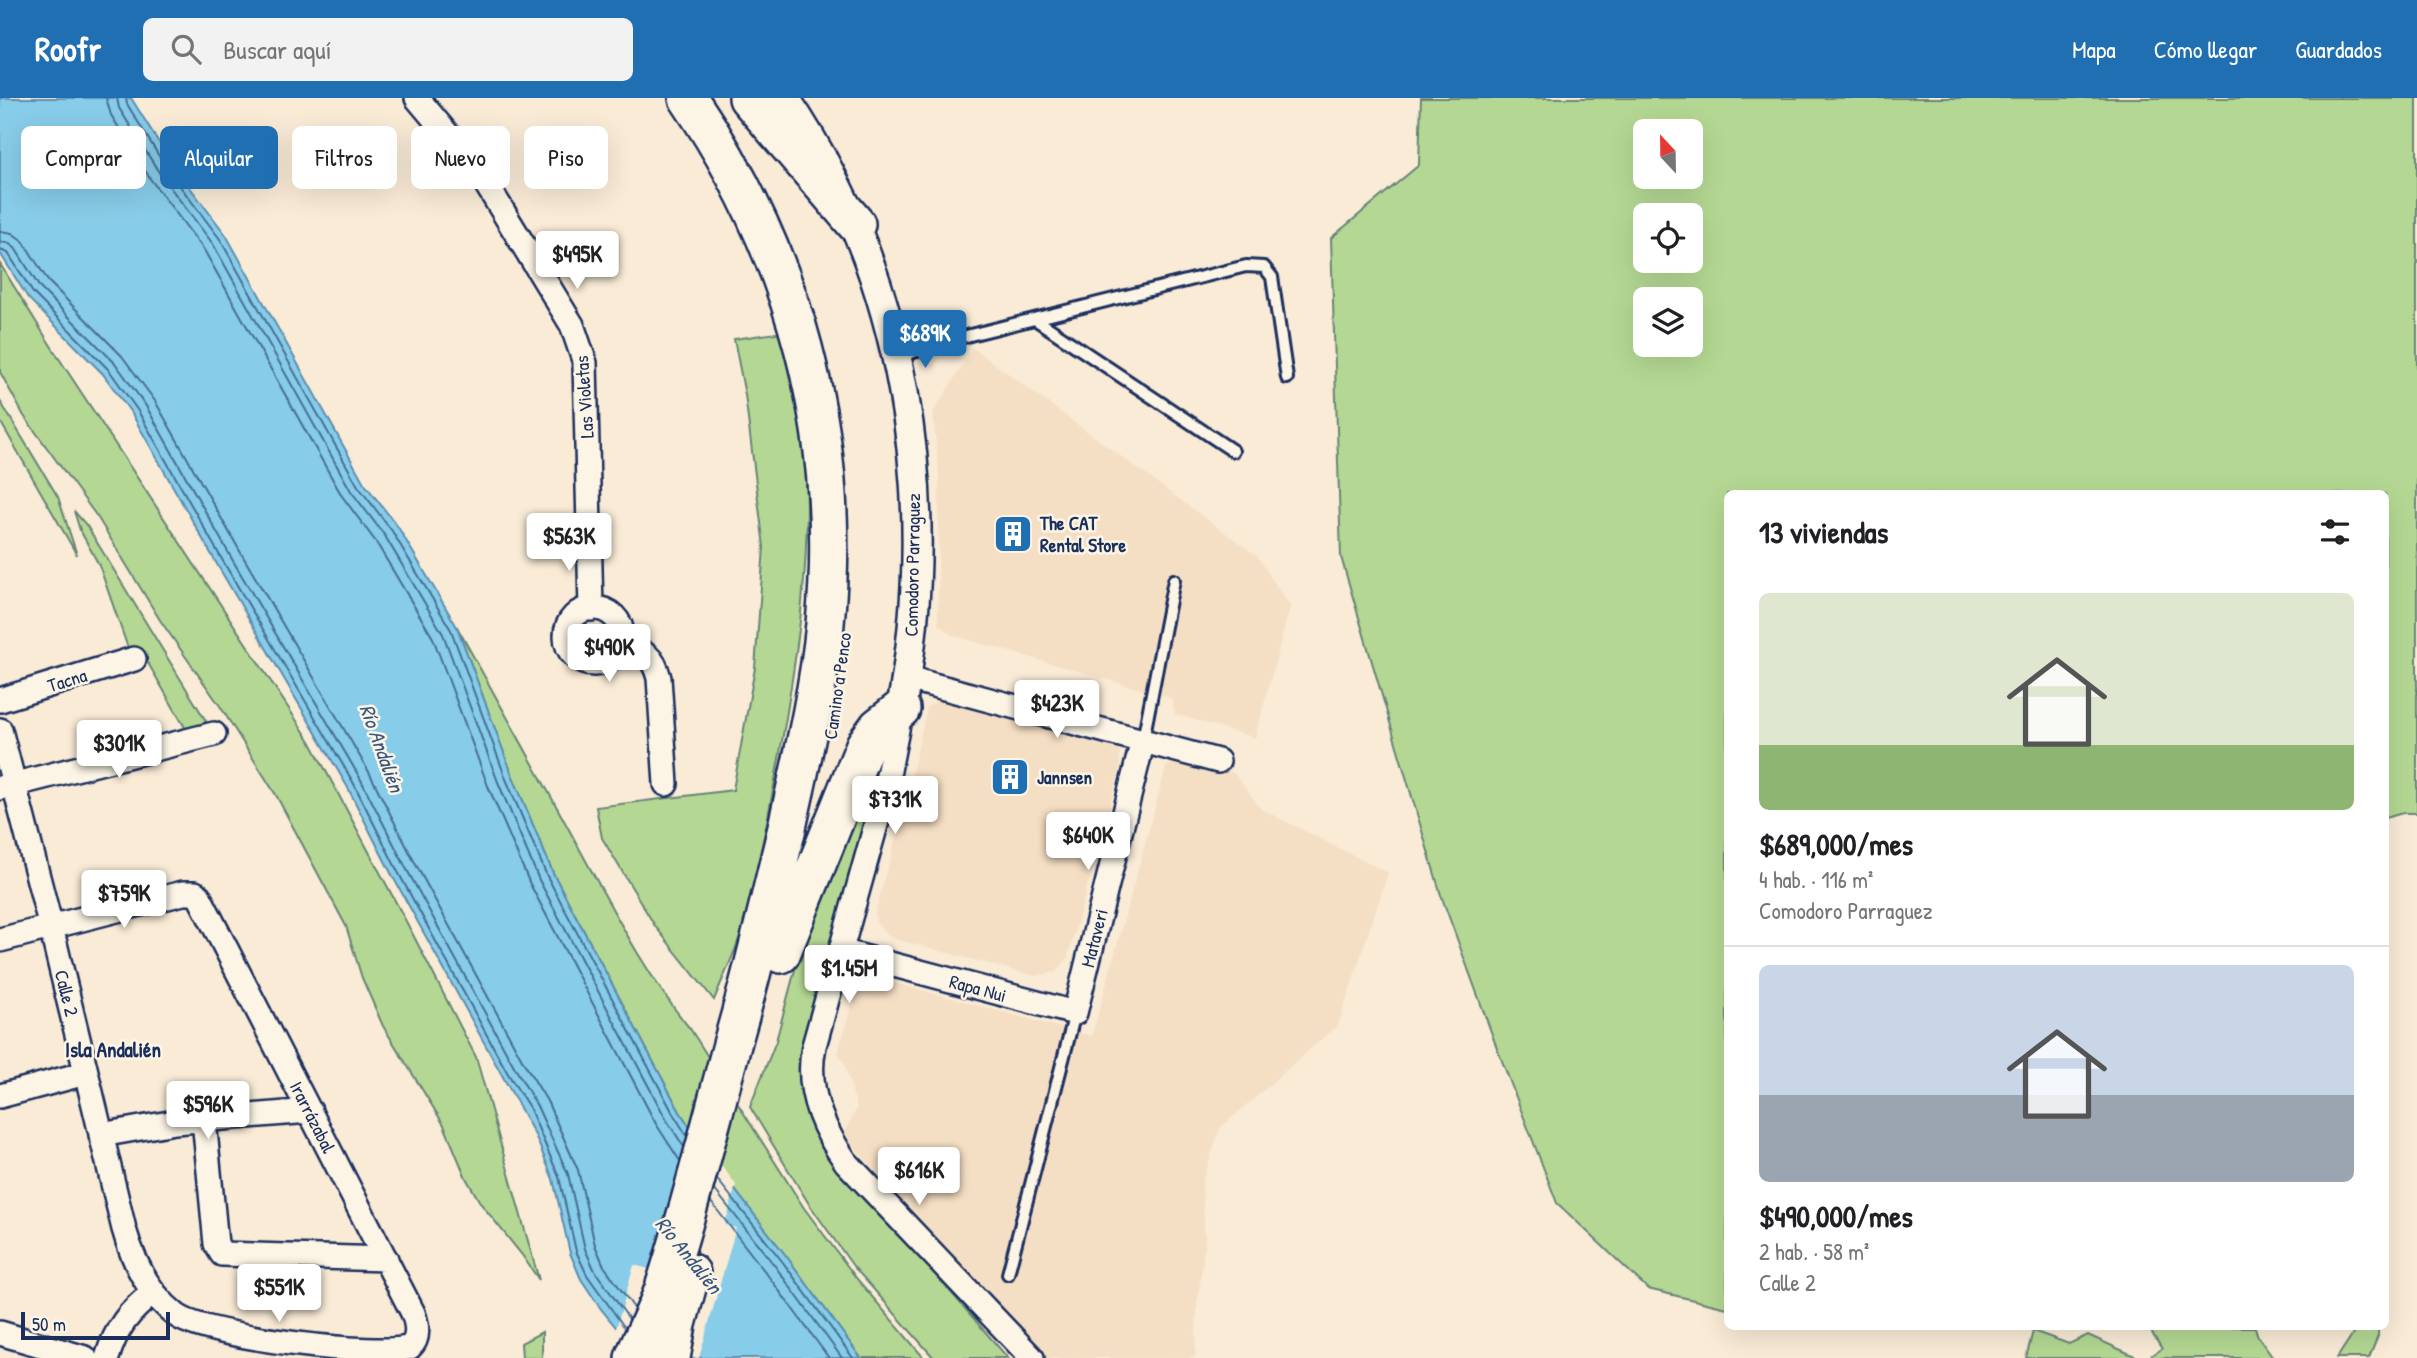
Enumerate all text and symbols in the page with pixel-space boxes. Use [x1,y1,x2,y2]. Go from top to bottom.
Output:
search box [143,18,633,81]
text: Roofr [35,27,101,71]
icon: search [167,30,205,68]
text: Buscar aquí [223,32,331,67]
text: Mapa [2072,33,2116,65]
text: Cómo llegar [2154,33,2257,65]
text: Guardados [2295,33,2382,65]
north arrow [1633,119,1703,189]
map controls [1633,119,1703,357]
chip: Comprar [21,126,146,189]
chip: Alquilar [160,126,278,189]
chip: Filtros [292,126,397,189]
chip: Nuevo [411,126,510,189]
chip: Piso [524,126,608,189]
button: locate [1633,203,1703,273]
pin: $495K [528,232,626,291]
text: $495K [552,238,602,269]
button: layers [1633,287,1703,357]
pin: $689K [876,310,974,370]
text: $689K [899,317,951,348]
street label: Las Violetas [568,355,600,439]
street label: Comodoro Parraguez [898,493,926,637]
place label: The CAT Rental Store [1039,510,1126,558]
text: 13 viviendas [1759,512,1888,552]
building icon: The CAT Rental Store [992,513,1034,555]
icon: filters [2316,513,2354,551]
pin: $563K [520,514,618,573]
text: $563K [543,520,595,551]
pin: $490K [560,624,658,684]
street label: Camino a Penco [817,630,857,741]
text: $490K [583,631,635,662]
icon: home [1994,639,2120,765]
street label: Tacna [44,662,90,698]
pin: $423K [1008,680,1106,740]
text: $423K [1030,687,1084,718]
water label: Río Andalién [353,700,412,798]
pin: $301K [70,720,168,780]
text: $301K [93,727,145,758]
building icon: Jannsen [989,756,1031,798]
place label: Jannsen [1037,764,1093,790]
pin: $731K [846,776,944,836]
text: $731K [868,783,922,814]
pin: $640K [1039,812,1137,872]
text: $640K [1062,819,1114,850]
text: $689,000/mes [1759,824,1913,864]
text: 4 hab. · 116 m² [1759,864,1873,895]
pin: $759K [75,870,173,930]
text: $759K [97,877,151,908]
text: Comodoro Parraguez [1759,895,1933,926]
street label: Mataveri [1074,906,1114,970]
pin: $1.45M [792,946,906,1005]
text: $1.45M [821,952,877,983]
street label: Calle 2 [49,967,85,1019]
street label: Rapa Nui [947,968,1009,1008]
icon: home [1994,1011,2120,1137]
district label: Isla Andalién [65,1035,161,1064]
street label: Irarrázabal [284,1077,343,1158]
pin: $596K [159,1082,257,1141]
text: $596K [182,1088,234,1119]
pin: $616K [870,1148,968,1207]
text: $616K [894,1154,944,1185]
text: $490,000/mes [1759,1196,1913,1236]
water label: Río Andalién [649,1210,730,1301]
text: 2 hab. · 58 m² [1759,1236,1869,1267]
pin: $551K [230,1264,328,1324]
text: Calle 2 [1759,1267,1816,1298]
text: $551K [253,1271,305,1302]
scale bar [21,1309,170,1341]
text: 50 m [32,1311,66,1337]

